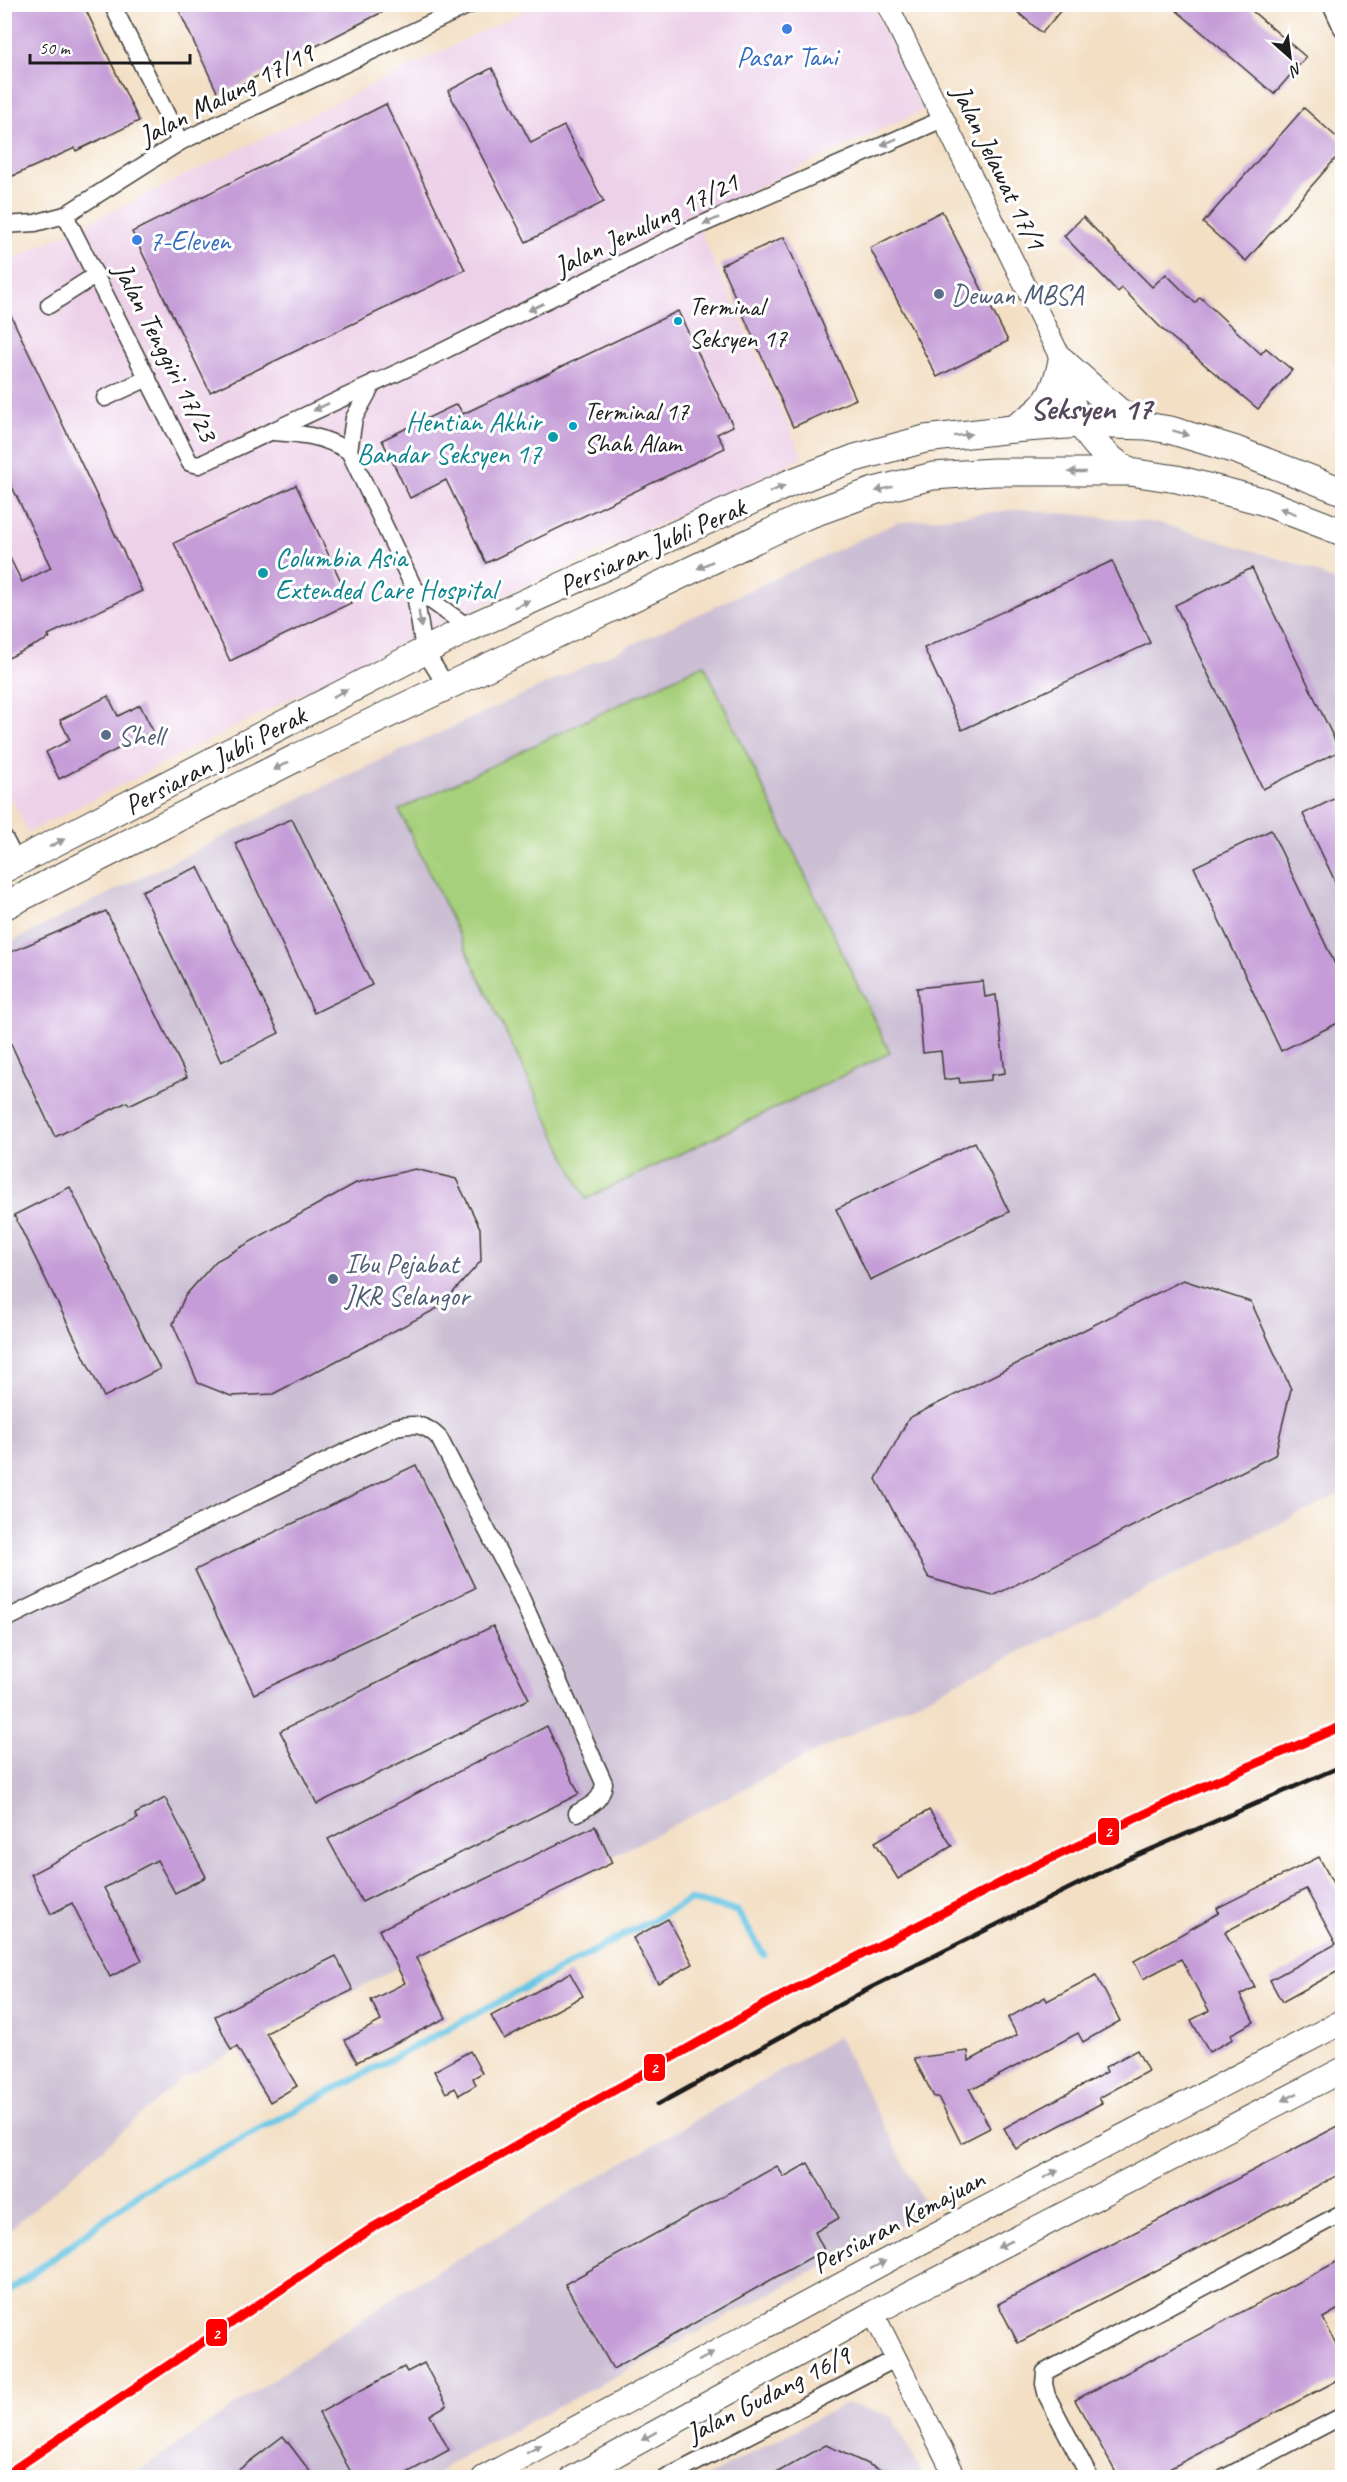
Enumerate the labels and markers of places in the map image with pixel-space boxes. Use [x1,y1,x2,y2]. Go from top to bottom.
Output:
marker: Pasar Tani [780,22,794,36]
place label: Pasar Tani [736,39,841,74]
place label: 7-Eleven [149,223,232,258]
marker: 7-Eleven [130,233,144,247]
place label: Dewan MBSA [951,277,1085,312]
marker: Dewan MBSA [932,287,946,301]
place label: Terminal Seksyen 17 [689,290,788,355]
marker: Terminal Seksyen 17 [672,315,684,327]
place label: Terminal 17 Shah Alam [584,395,690,460]
place label: Hentian Akhir Bandar Seksyen 17 [357,404,543,471]
marker: Terminal 17 Shah Alam [567,420,579,432]
marker: Hentian Akhir Bandar Seksyen 17 [546,430,560,444]
place label: Columbia Asia Extended Care Hospital [275,540,502,607]
marker: Columbia Asia Extended Care Hospital [256,566,270,580]
place label: Shell [118,718,169,753]
marker: Shell [99,728,113,742]
place label: Ibu Pejabat JKR Selangor [343,1246,472,1313]
marker: Ibu Pejabat JKR Selangor [326,1272,340,1286]

